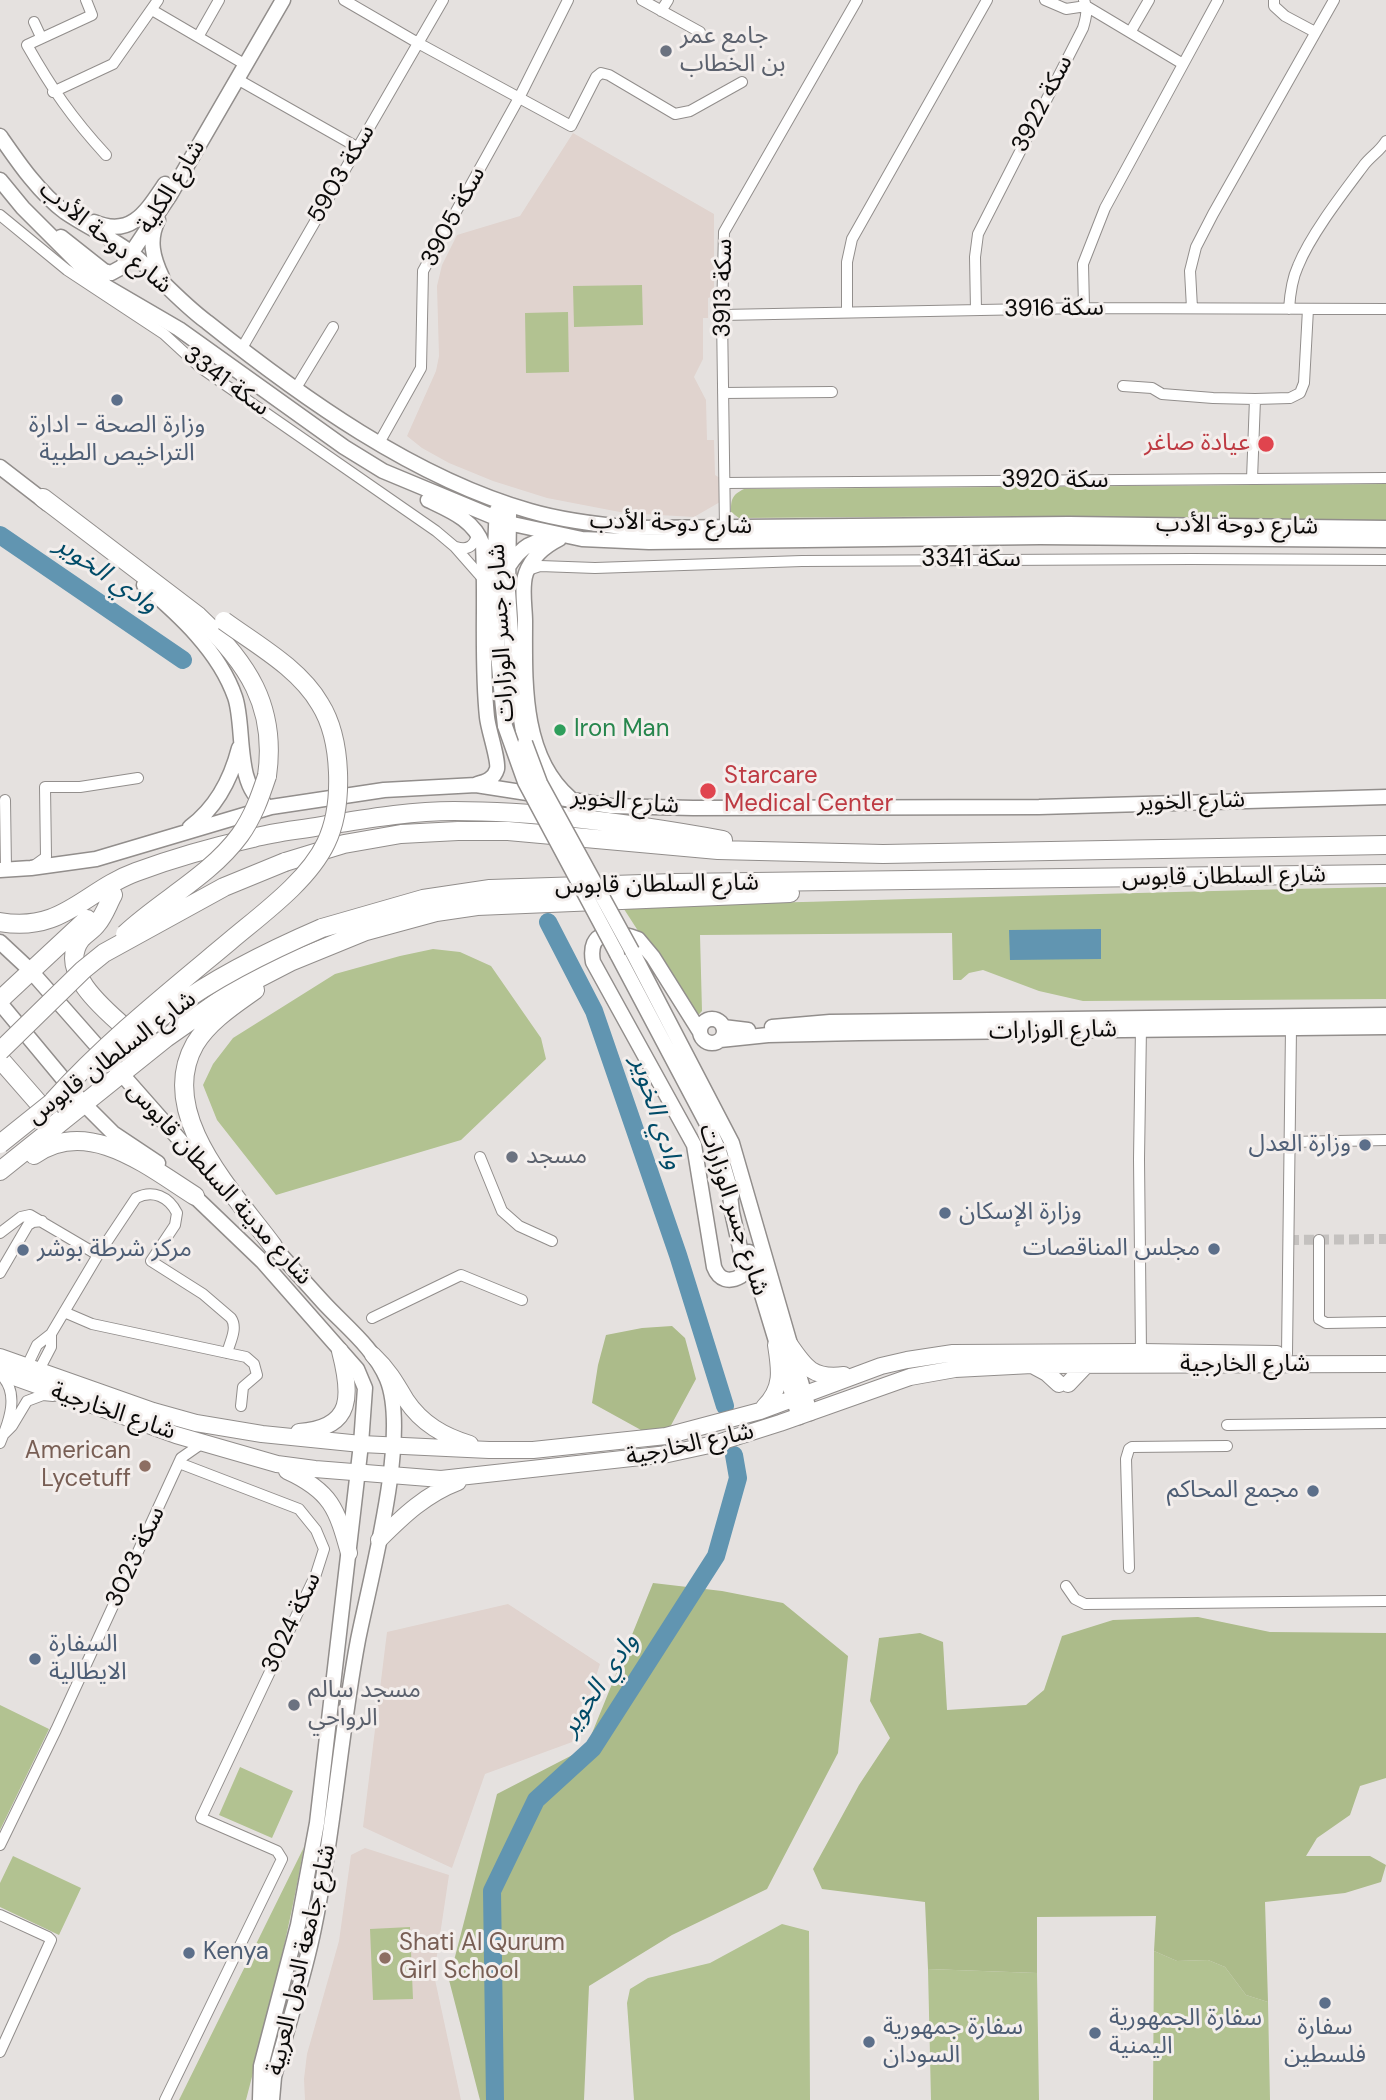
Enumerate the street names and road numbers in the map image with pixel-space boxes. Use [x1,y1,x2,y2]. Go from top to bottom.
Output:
street label: سكة 3922 [1006,51,1080,157]
street label: سكة 5903 [302,120,382,228]
street label: شارع الكلية [132,135,212,239]
street label: سكة 3905 [416,162,492,272]
street label: شارع دوحة الأدب [33,176,177,300]
street label: سكة 3913 [709,238,739,338]
street label: سكة 3916 [1004,294,1104,324]
street label: سكة 3341 [177,341,275,423]
street label: سكة 3920 [1001,467,1109,495]
street label: شارع دوحة الأدب [589,507,753,541]
street label: شارع دوحة الأدب [1156,510,1318,542]
street label: شارع جسر الوزارات [483,543,521,723]
street label: سكة 3341 [921,546,1021,574]
street label: شارع الخوير [570,783,680,821]
street label: شارع الخوير [1136,786,1246,818]
street label: شارع السلطان قابوس [1122,861,1326,893]
street label: شارع السلطان قابوس [555,869,759,901]
street label: شارع السلطان قابوس [22,985,202,1131]
street label: شارع الوزارات [989,1015,1117,1047]
street label: شارع مدينة السلطان قابوس [120,1077,318,1291]
street label: شارع جسر الوزارات [692,1121,774,1299]
street label: شارع الخارجية [1180,1351,1310,1379]
street label: شارع الخارجية [47,1377,179,1447]
street label: شارع الخارجية [623,1417,757,1473]
street label: سكة 3023 [100,1502,172,1612]
street label: سكة 3024 [256,1568,328,1678]
street label: شارع جامعة الدول العربية [261,1842,343,2078]

